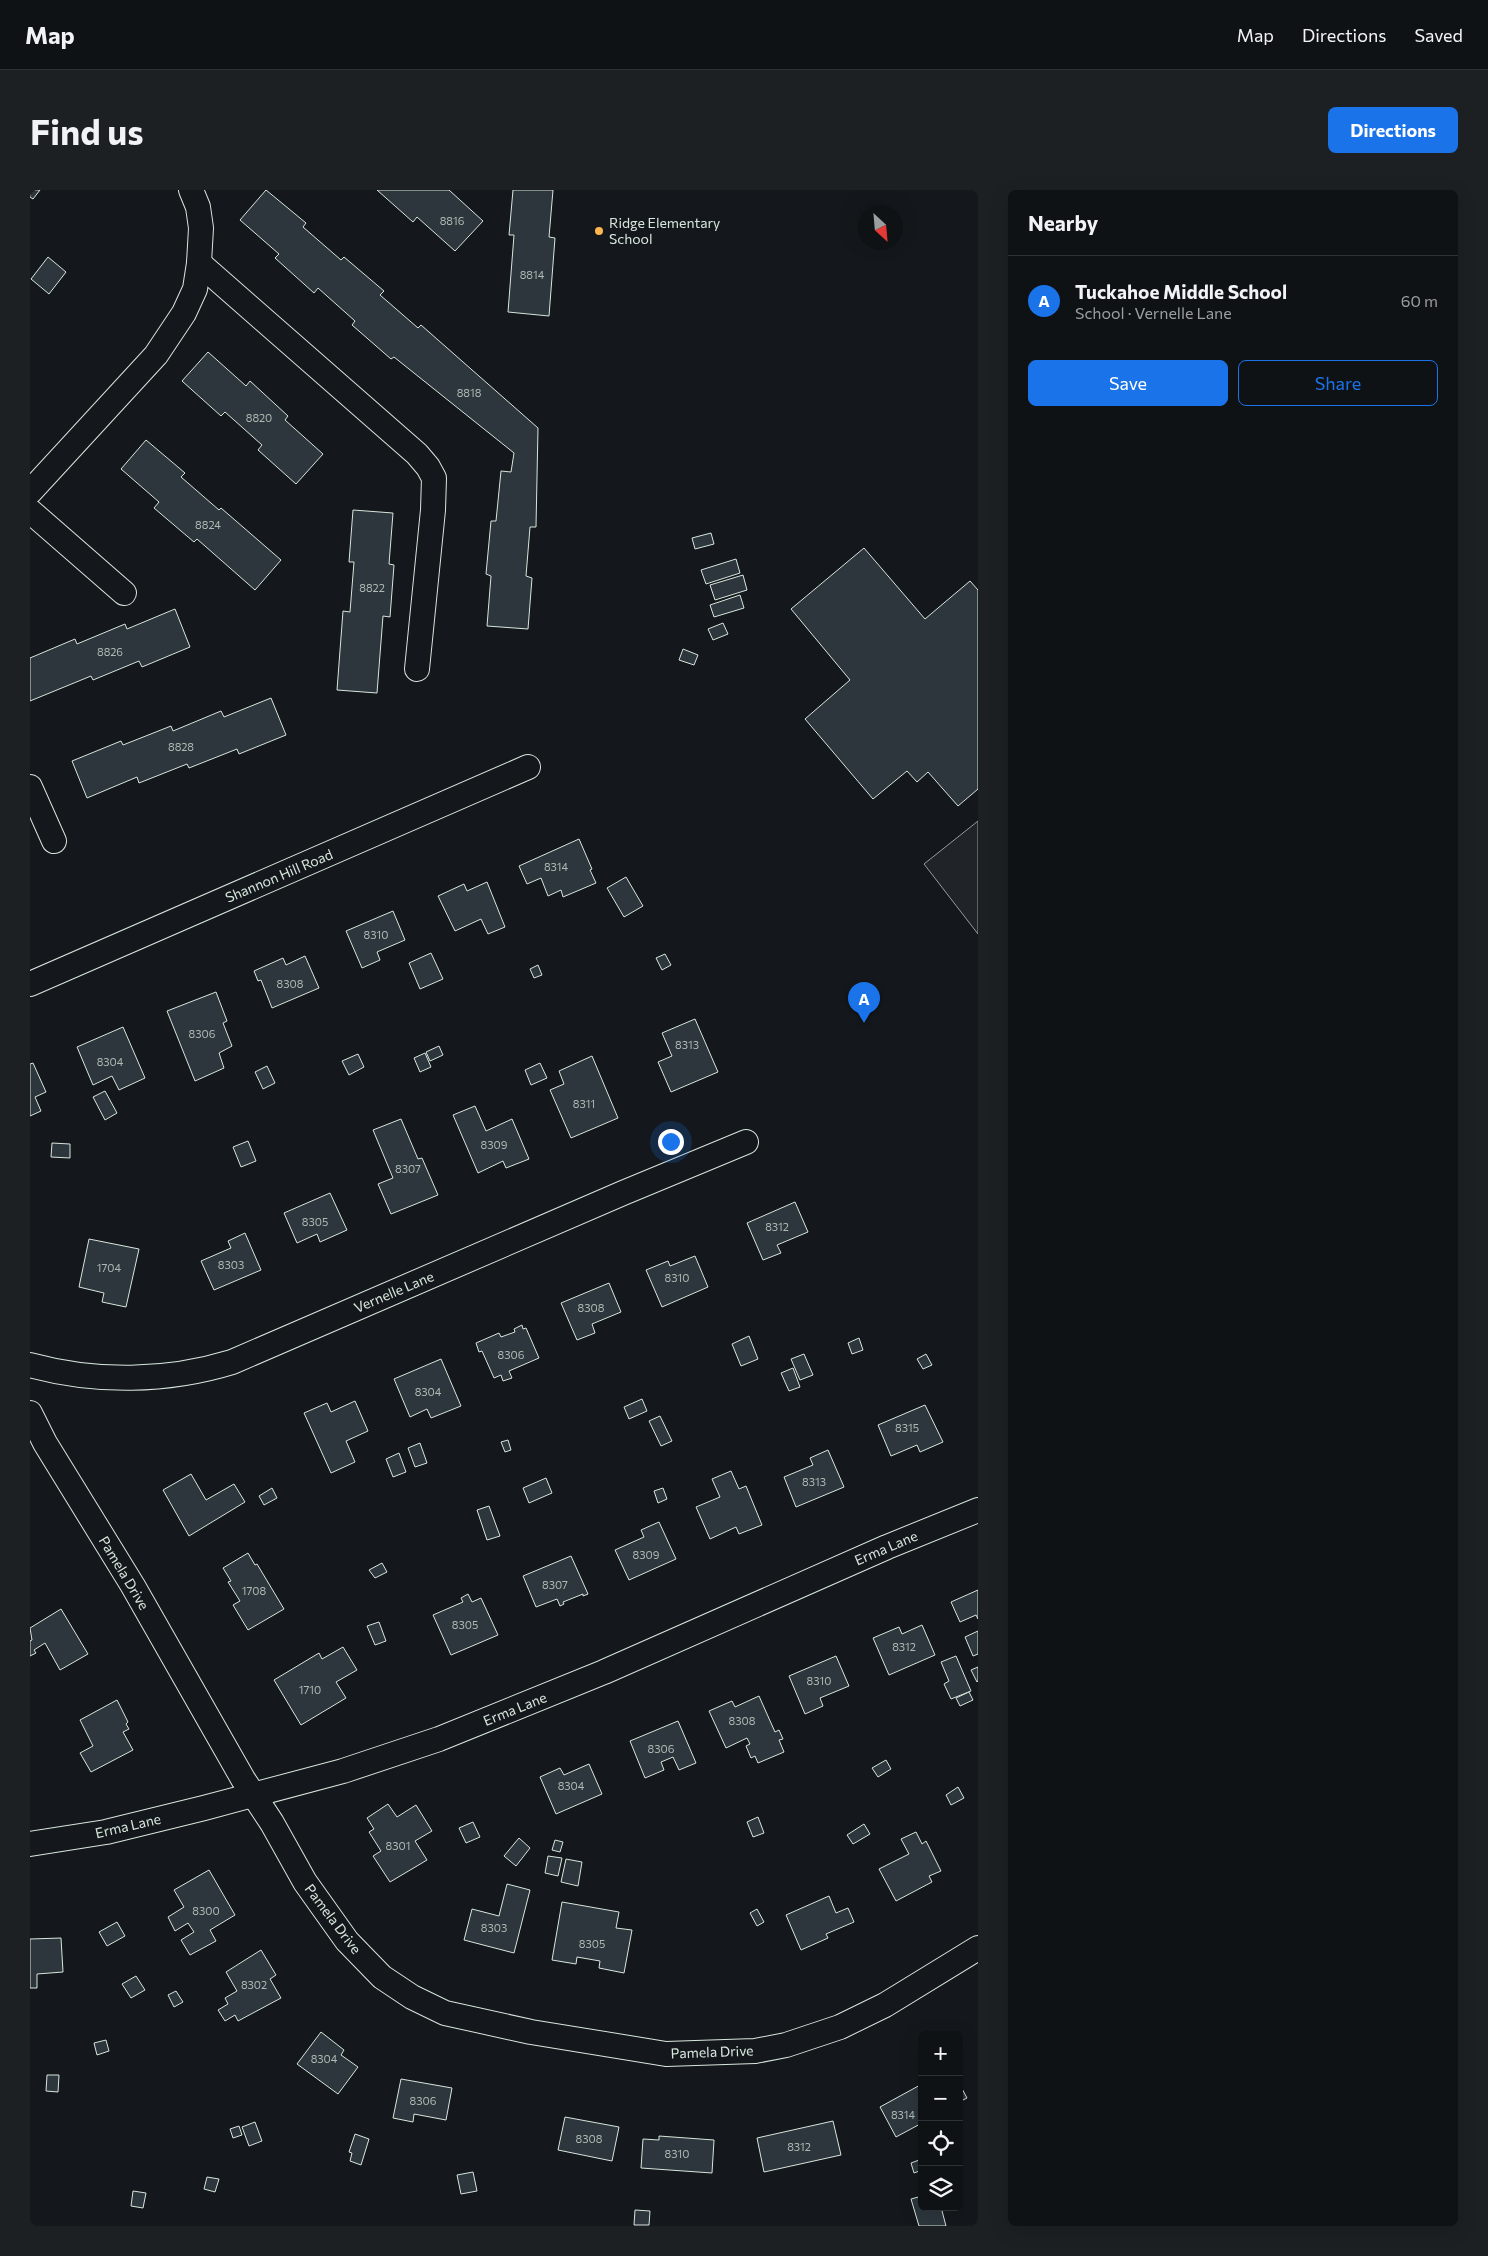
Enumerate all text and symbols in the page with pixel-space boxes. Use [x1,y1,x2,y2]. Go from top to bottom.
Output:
text: Map [25,20,75,49]
text: Map [1237,24,1274,46]
text: Directions [1302,24,1386,46]
text: Saved [1414,24,1463,46]
button: Directions [1328,107,1458,153]
text: Find us [30,109,144,152]
north arrow [858,205,903,250]
text: Nearby [1028,210,1098,235]
house number: 8816 [440,214,465,227]
place label: Ridge Elementary School [609,214,720,247]
marker: Ridge Elementary School [593,225,605,237]
house number: 8814 [520,268,545,281]
text: Tuckahoe Middle School [1075,280,1287,303]
text: A [1038,291,1050,310]
text: 60 m [1401,291,1438,310]
text: School · Vernelle Lane [1075,303,1232,322]
button: Save [1028,360,1228,406]
button: Share [1238,360,1438,406]
house number: 8818 [457,386,482,399]
house number: 8820 [246,411,272,424]
house number: 8824 [195,518,221,531]
house number: 8822 [359,581,385,594]
house number: 8826 [97,645,123,658]
house number: 8828 [168,740,194,753]
street label: Shannon Hill Road [222,845,335,906]
house number: 8314 [544,860,569,873]
house number: 8310 [364,928,388,941]
house number: 8308 [277,977,304,990]
pin: A [848,982,880,1023]
house number: 8306 [189,1027,216,1040]
house number: 8313 [675,1038,699,1051]
house number: 8304 [97,1055,124,1068]
house number: 8311 [573,1097,595,1110]
your location [658,1129,684,1155]
house number: 8309 [481,1138,508,1151]
house number: 8307 [395,1162,421,1175]
house number: 8305 [302,1215,328,1228]
house number: 8312 [765,1220,789,1233]
house number: 8303 [218,1258,244,1271]
house number: 1704 [97,1261,122,1274]
street label: Vernelle Lane [351,1267,436,1316]
house number: 8310 [665,1271,689,1284]
house number: 8308 [578,1301,605,1314]
house number: 8306 [498,1348,525,1361]
house number: 8304 [415,1385,442,1398]
house number: 8315 [895,1421,919,1434]
house number: 8313 [802,1475,826,1488]
street label: Erma Lane [852,1527,920,1568]
street label: Pamela Drive [96,1533,153,1613]
house number: 8309 [633,1548,660,1561]
house number: 8307 [542,1578,568,1591]
house number: 1708 [242,1584,266,1597]
house number: 8305 [452,1618,478,1631]
house number: 8312 [892,1640,916,1653]
house number: 8310 [807,1674,831,1687]
house number: 1710 [299,1683,321,1696]
street label: Erma Lane [481,1688,549,1729]
house number: 8308 [729,1714,756,1727]
house number: 8306 [648,1742,675,1755]
house number: 8304 [558,1779,585,1792]
street label: Erma Lane [93,1810,162,1841]
house number: 8301 [386,1839,410,1852]
street label: Pamela Drive [302,1880,365,1957]
house number: 8300 [192,1904,220,1917]
house number: 8303 [481,1921,507,1934]
house number: 8305 [579,1937,605,1950]
house number: 8302 [241,1978,267,1991]
map controls [918,2031,963,2211]
button: + [918,2031,963,2076]
street label: Pamela Drive [670,2042,754,2061]
house number: 8304 [311,2052,338,2065]
button: − [918,2076,963,2121]
house number: 8306 [410,2094,437,2107]
house number: 8314 [891,2108,916,2121]
button: locate [918,2121,963,2166]
house number: 8308 [576,2132,603,2145]
house number: 8312 [787,2140,811,2153]
house number: 8310 [665,2147,689,2160]
button: layers [918,2166,963,2211]

